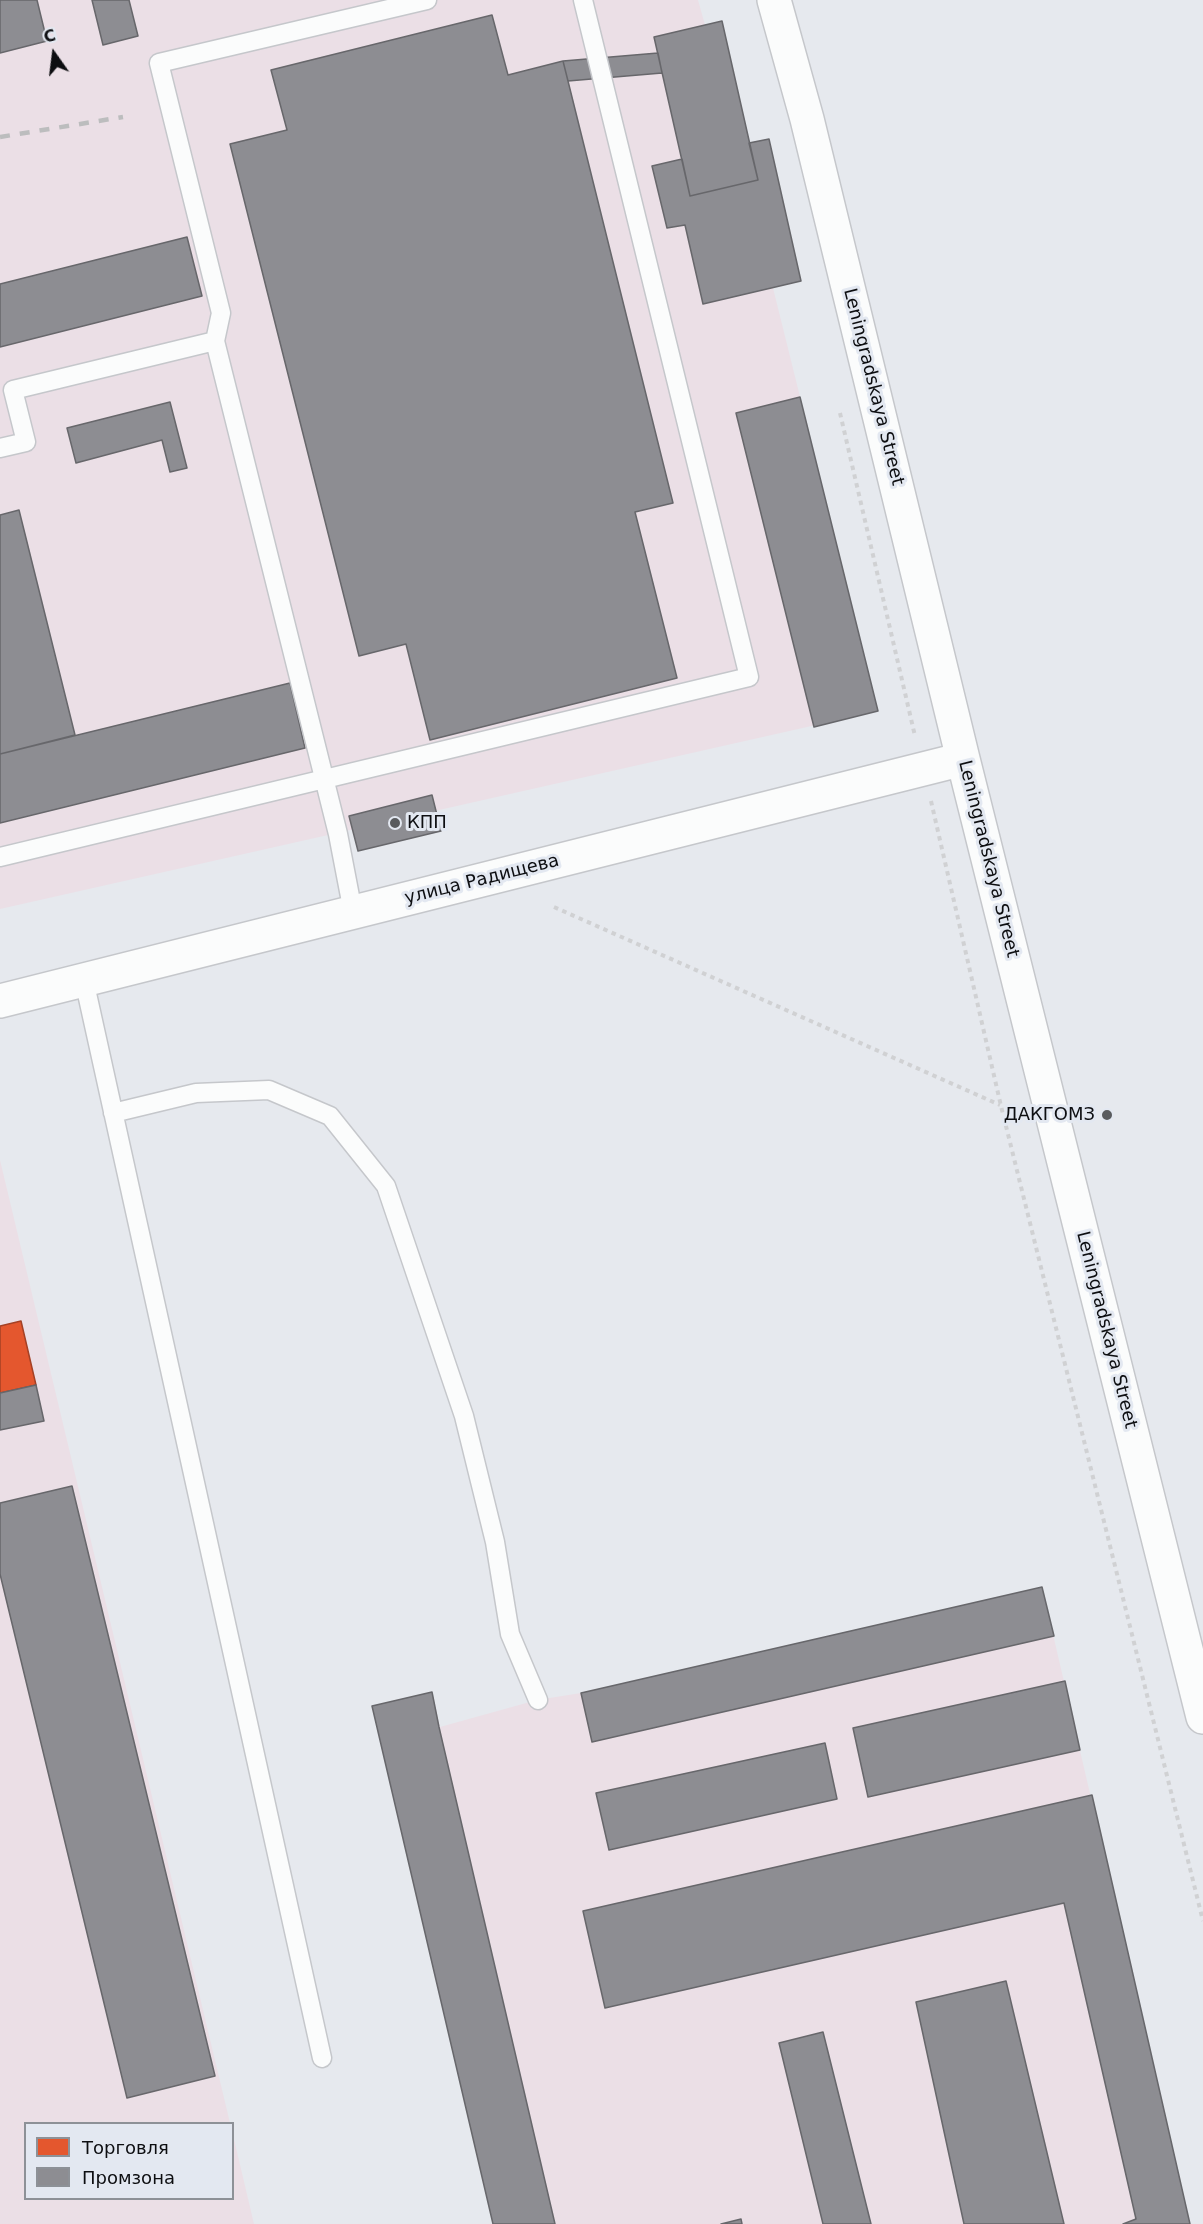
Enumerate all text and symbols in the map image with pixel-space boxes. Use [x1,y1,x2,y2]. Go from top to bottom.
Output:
north arrow [24,24,84,84]
text: С [42,25,58,47]
street label: Leningradskaya Street [838,286,908,488]
street label: Leningradskaya Street [953,758,1023,960]
place label: КПП [407,812,447,834]
marker: КПП [388,816,402,830]
street label: улица Радищева [402,850,562,910]
place label: ДАКГОМЗ [1004,1104,1095,1126]
marker: ДАКГОМЗ [1100,1108,1114,1122]
street label: Leningradskaya Street [1071,1229,1141,1431]
legend [24,2122,234,2200]
text: Торговля [82,2137,169,2158]
text: Промзона [82,2167,175,2188]

